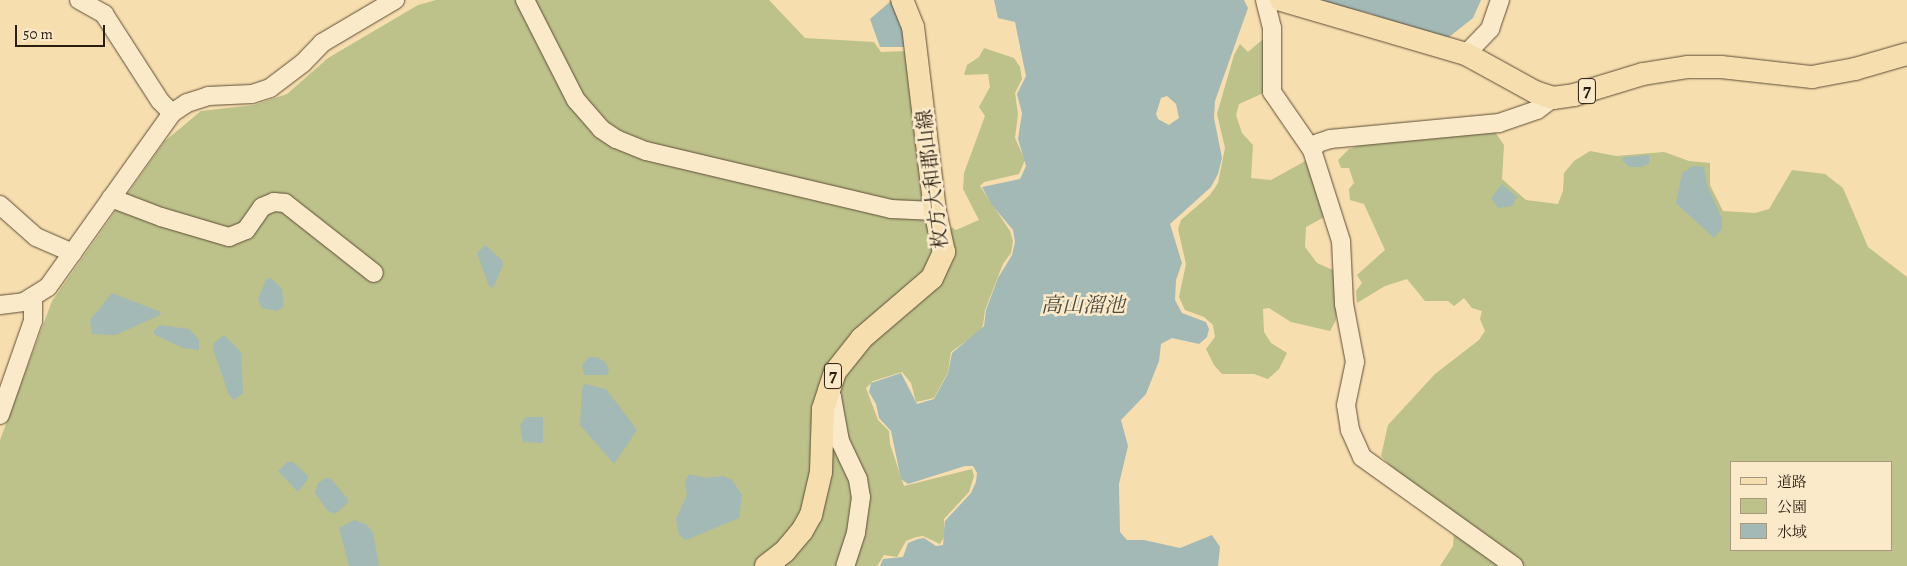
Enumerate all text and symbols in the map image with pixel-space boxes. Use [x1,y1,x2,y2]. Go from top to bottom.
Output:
scale bar [18,15,108,47]
text: 50 m [23,24,53,44]
road number: 7 [1577,74,1597,108]
street label: 枚方大和郡山線 [912,108,952,250]
water label: 高山溜池 [1041,292,1125,318]
road number: 7 [823,360,843,392]
legend [1730,461,1892,551]
text: 道路 [1777,472,1807,492]
text: 公園 [1777,497,1807,517]
text: 水域 [1777,522,1807,542]

